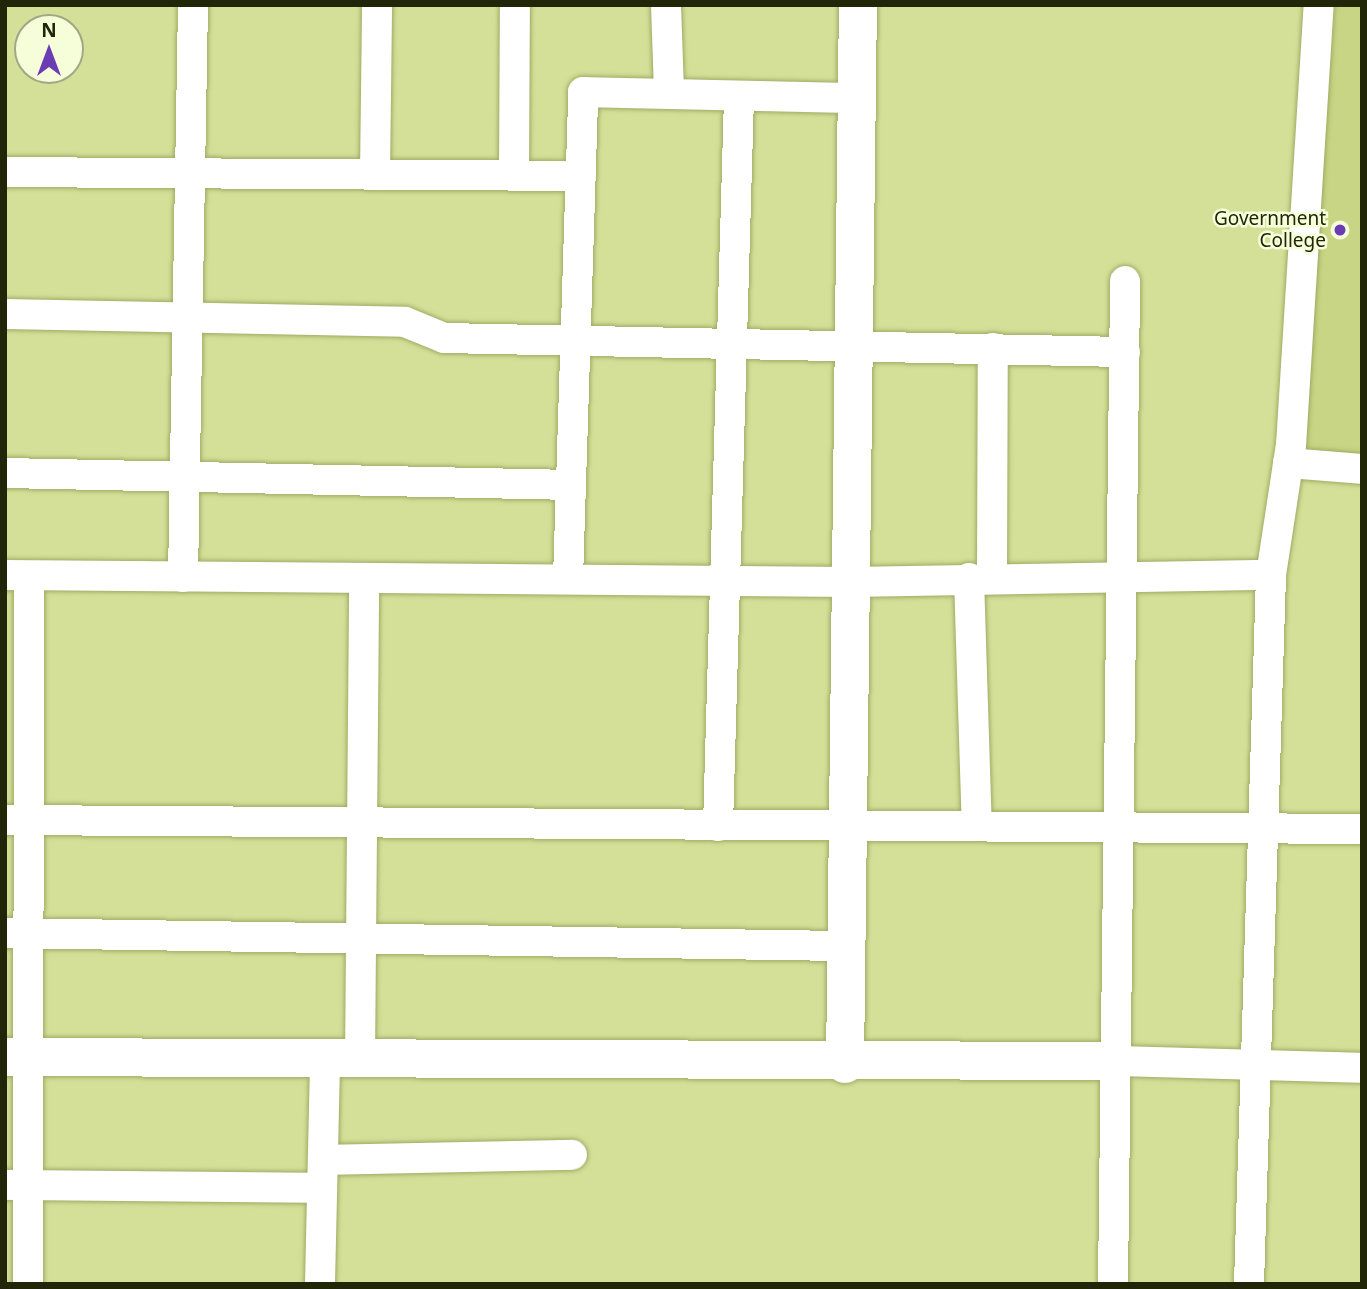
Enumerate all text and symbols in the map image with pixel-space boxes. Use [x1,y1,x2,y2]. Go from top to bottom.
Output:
north arrow [14,14,84,84]
text: N [41,17,57,43]
place label: Government College [1214,208,1326,252]
marker: Government College [1332,222,1348,238]

